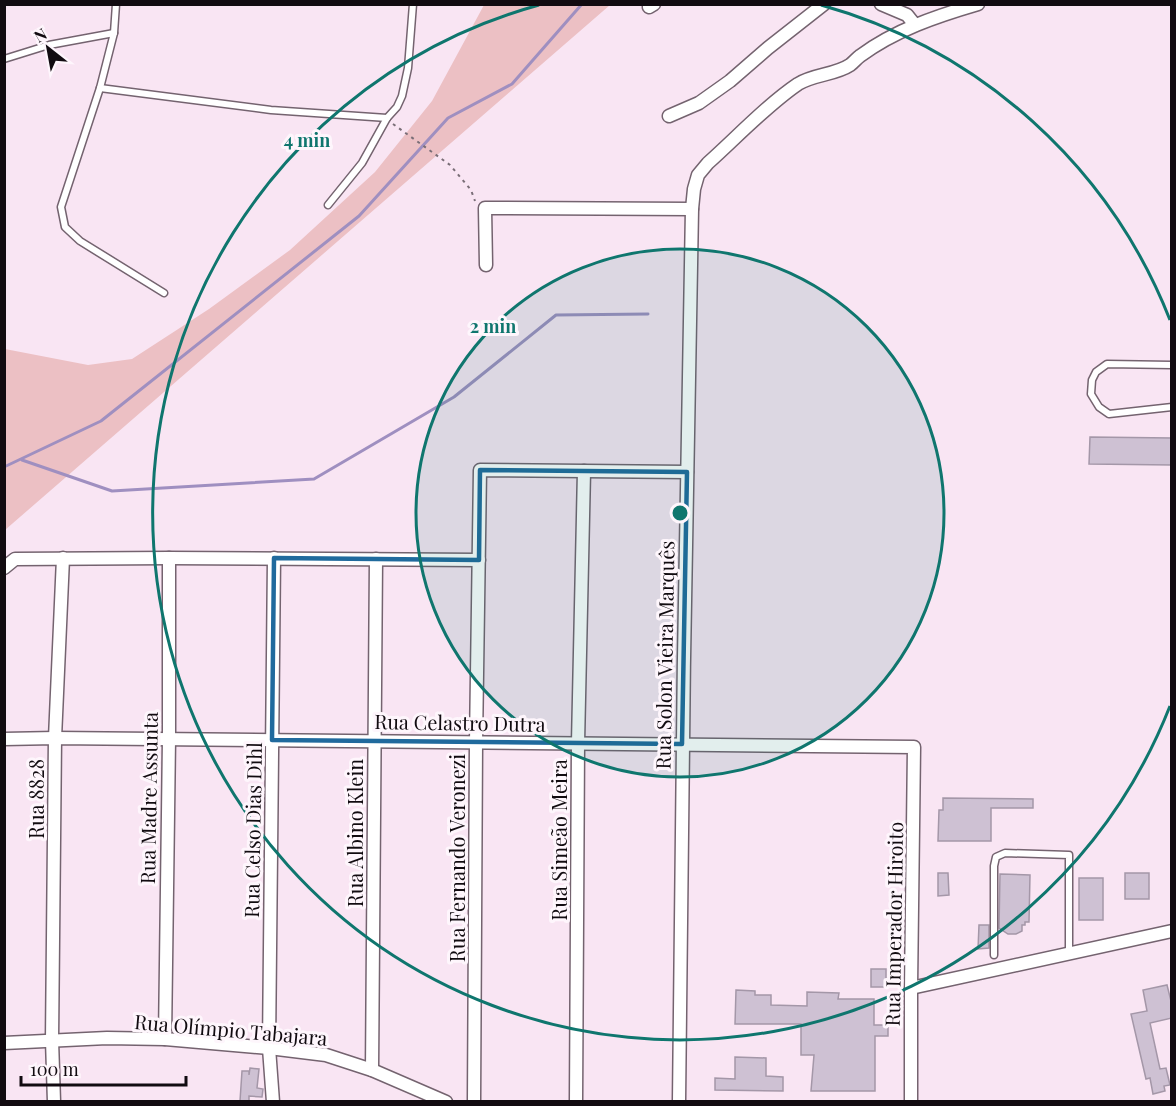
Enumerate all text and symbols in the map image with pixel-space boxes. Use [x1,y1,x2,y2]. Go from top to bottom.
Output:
north arrow [18,18,78,78]
text: N [30,23,51,47]
text: 4 min [284,128,330,152]
text: 2 min [470,314,516,338]
centre of rings [670,503,690,523]
street label: Rua Solon Vieira Marquês [649,540,679,770]
street label: Rua Celastro Dutra [374,707,546,737]
street label: Rua Madre Assunta [133,712,163,884]
street label: Rua Celso Dias Dihl [237,742,267,918]
street label: Rua Fernando Veronezi [443,754,470,962]
street label: Rua 8828 [22,759,49,839]
street label: Rua Albino Klein [341,759,368,907]
street label: Rua Simeão Meira [545,759,572,921]
street label: Rua Imperador Hiroito [878,821,908,1027]
street label: Rua Olímpio Tabajara [133,1007,329,1051]
scale bar [21,1049,186,1087]
text: 100 m [30,1057,79,1081]

